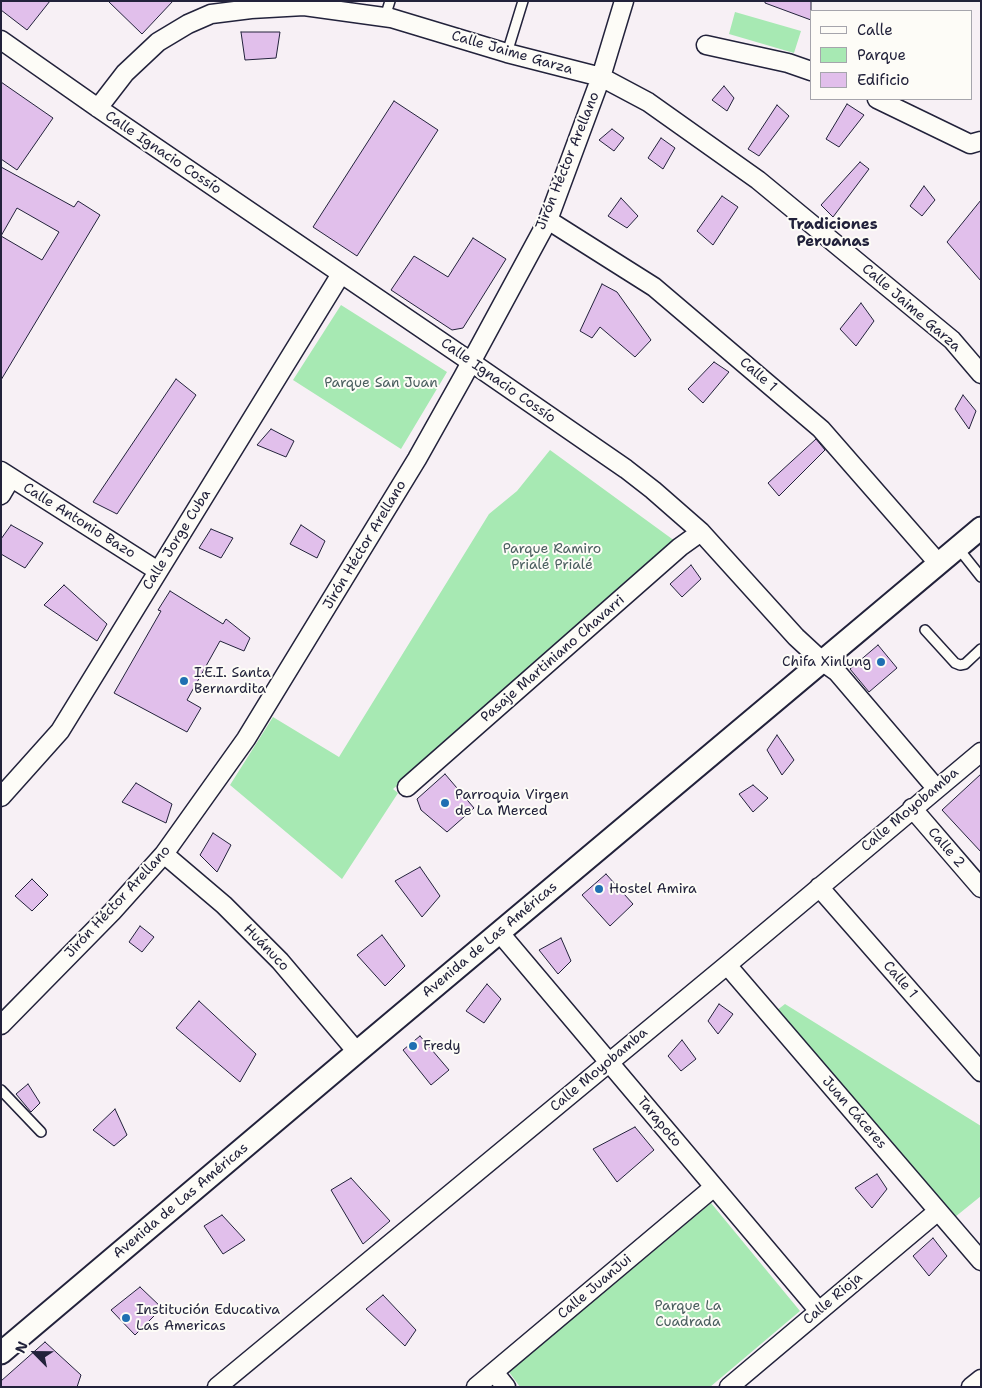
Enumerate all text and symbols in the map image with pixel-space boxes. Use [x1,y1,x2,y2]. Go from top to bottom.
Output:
legend [810,10,972,100]
text: Calle [857,20,893,40]
street label: Calle Jaime Garza [449,28,575,78]
text: Parque [857,45,906,65]
text: Edificio [857,70,909,90]
street label: Jirón Héctor Arellano [533,90,603,232]
street label: Calle Ignacio Cossío [102,108,224,198]
district label: Tradiciones Peruanas [788,216,878,251]
street label: Calle Jaime Garza [858,261,964,355]
street label: Calle Ignacio Cossío [437,335,559,427]
street label: Calle 1 [736,354,780,396]
park label: Parque San Juan [324,375,438,391]
street label: Jirón Héctor Arellano [320,478,410,612]
street label: Calle Antonio Bazo [20,480,138,562]
street label: Calle Jorge Cuba [139,487,215,593]
park label: Parque Ramiro Prialé Prialé [503,541,601,574]
street label: Pasaje Martiniano Chavarri [478,592,628,726]
place label: Chifa Xinlung [782,654,871,670]
marker: Chifa Xinlung [875,656,887,668]
place label: I.E.I. Santa Bernardita [194,665,271,698]
marker: I.E.I. Santa Bernardita [178,675,190,687]
street label: Calle Moyobamba [858,764,962,856]
place label: Parroquia Virgen de La Merced [455,787,569,820]
marker: Parroquia Virgen de La Merced [439,797,451,809]
street label: Calle 2 [924,824,968,872]
street label: Jirón Héctor Arellano [62,842,174,962]
street label: Avenida de Las Américas [419,879,561,1001]
place label: Hostel Amira [609,881,697,897]
marker: Hostel Amira [593,883,605,895]
street label: Huánuco [240,921,292,975]
street label: Calle 1 [879,958,921,1002]
street label: Calle Moyobamba [547,1024,651,1116]
place label: Fredy [423,1038,461,1054]
marker: Fredy [407,1040,419,1052]
street label: Juan Cáceres [818,1073,890,1153]
street label: Tarapoto [633,1094,685,1150]
street label: Avenida de Las Américas [110,1140,252,1262]
street label: Calle JuanJui [555,1251,635,1323]
street label: Calle Rioja [800,1269,866,1329]
park label: Parque La Cuadrada [655,1298,721,1330]
place label: Institución Educativa Las Americas [136,1302,280,1334]
marker: Institución Educativa Las Americas [120,1312,132,1324]
north arrow [10,1328,60,1378]
text: N [11,1339,32,1356]

